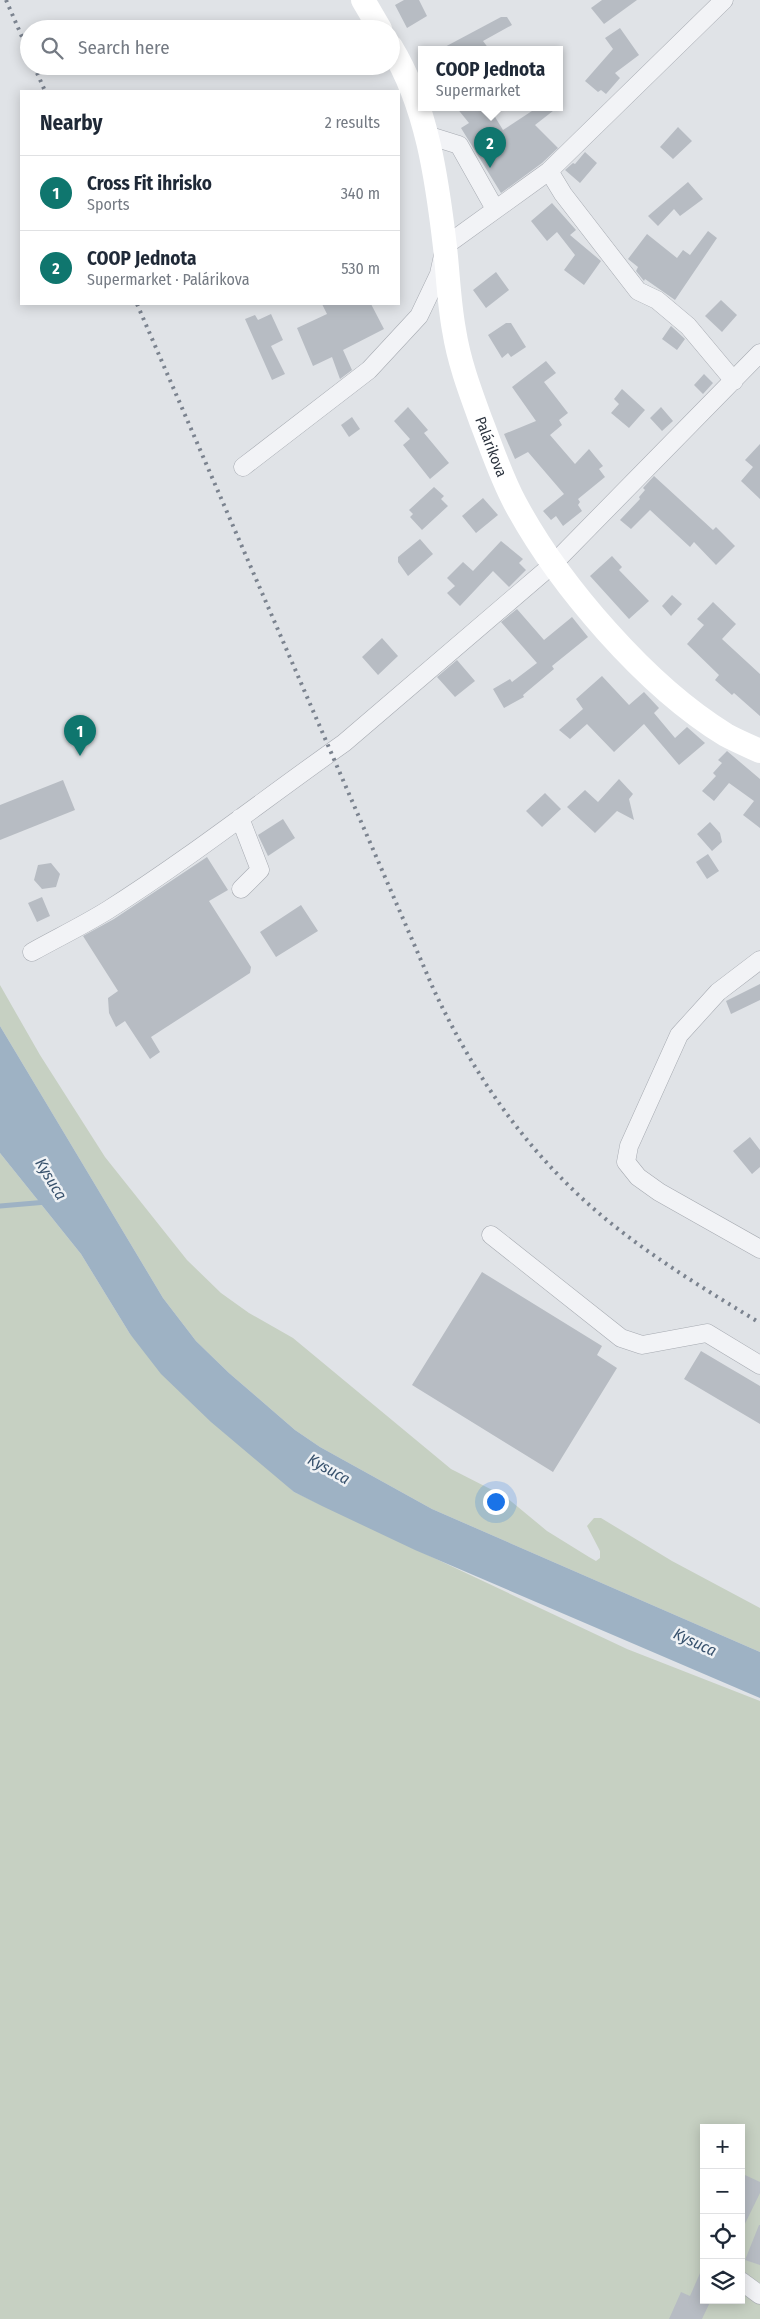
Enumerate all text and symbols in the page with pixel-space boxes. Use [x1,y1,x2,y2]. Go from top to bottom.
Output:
search box [20,20,400,75]
icon: search [38,34,66,62]
text: Search here [78,36,170,59]
popup [418,46,563,111]
text: COOP Jednota [436,58,545,81]
text: Supermarket [436,81,520,100]
text: Nearby [40,110,102,136]
text: 2 results [325,113,380,132]
pin: 2 [474,127,506,168]
text: Cross Fit ihrisko [87,172,212,195]
text: 1 [53,184,59,203]
text: 340 m [341,184,380,203]
text: Sports [87,195,130,214]
text: COOP Jednota [87,247,196,270]
text: 2 [52,259,60,278]
text: 530 m [341,259,380,278]
text: Supermarket · Palárikova [87,270,250,289]
street label: Palárikova [471,414,511,480]
pin: 1 [64,715,96,756]
water label: Kysuca [31,1155,71,1203]
water label: Kysuca [305,1450,353,1488]
your location [483,1489,509,1515]
water label: Kysuca [670,1624,720,1660]
map controls [700,2124,745,2304]
button: + [700,2124,745,2169]
button: − [700,2169,745,2214]
button: locate [700,2214,745,2259]
button: layers [700,2259,745,2304]

